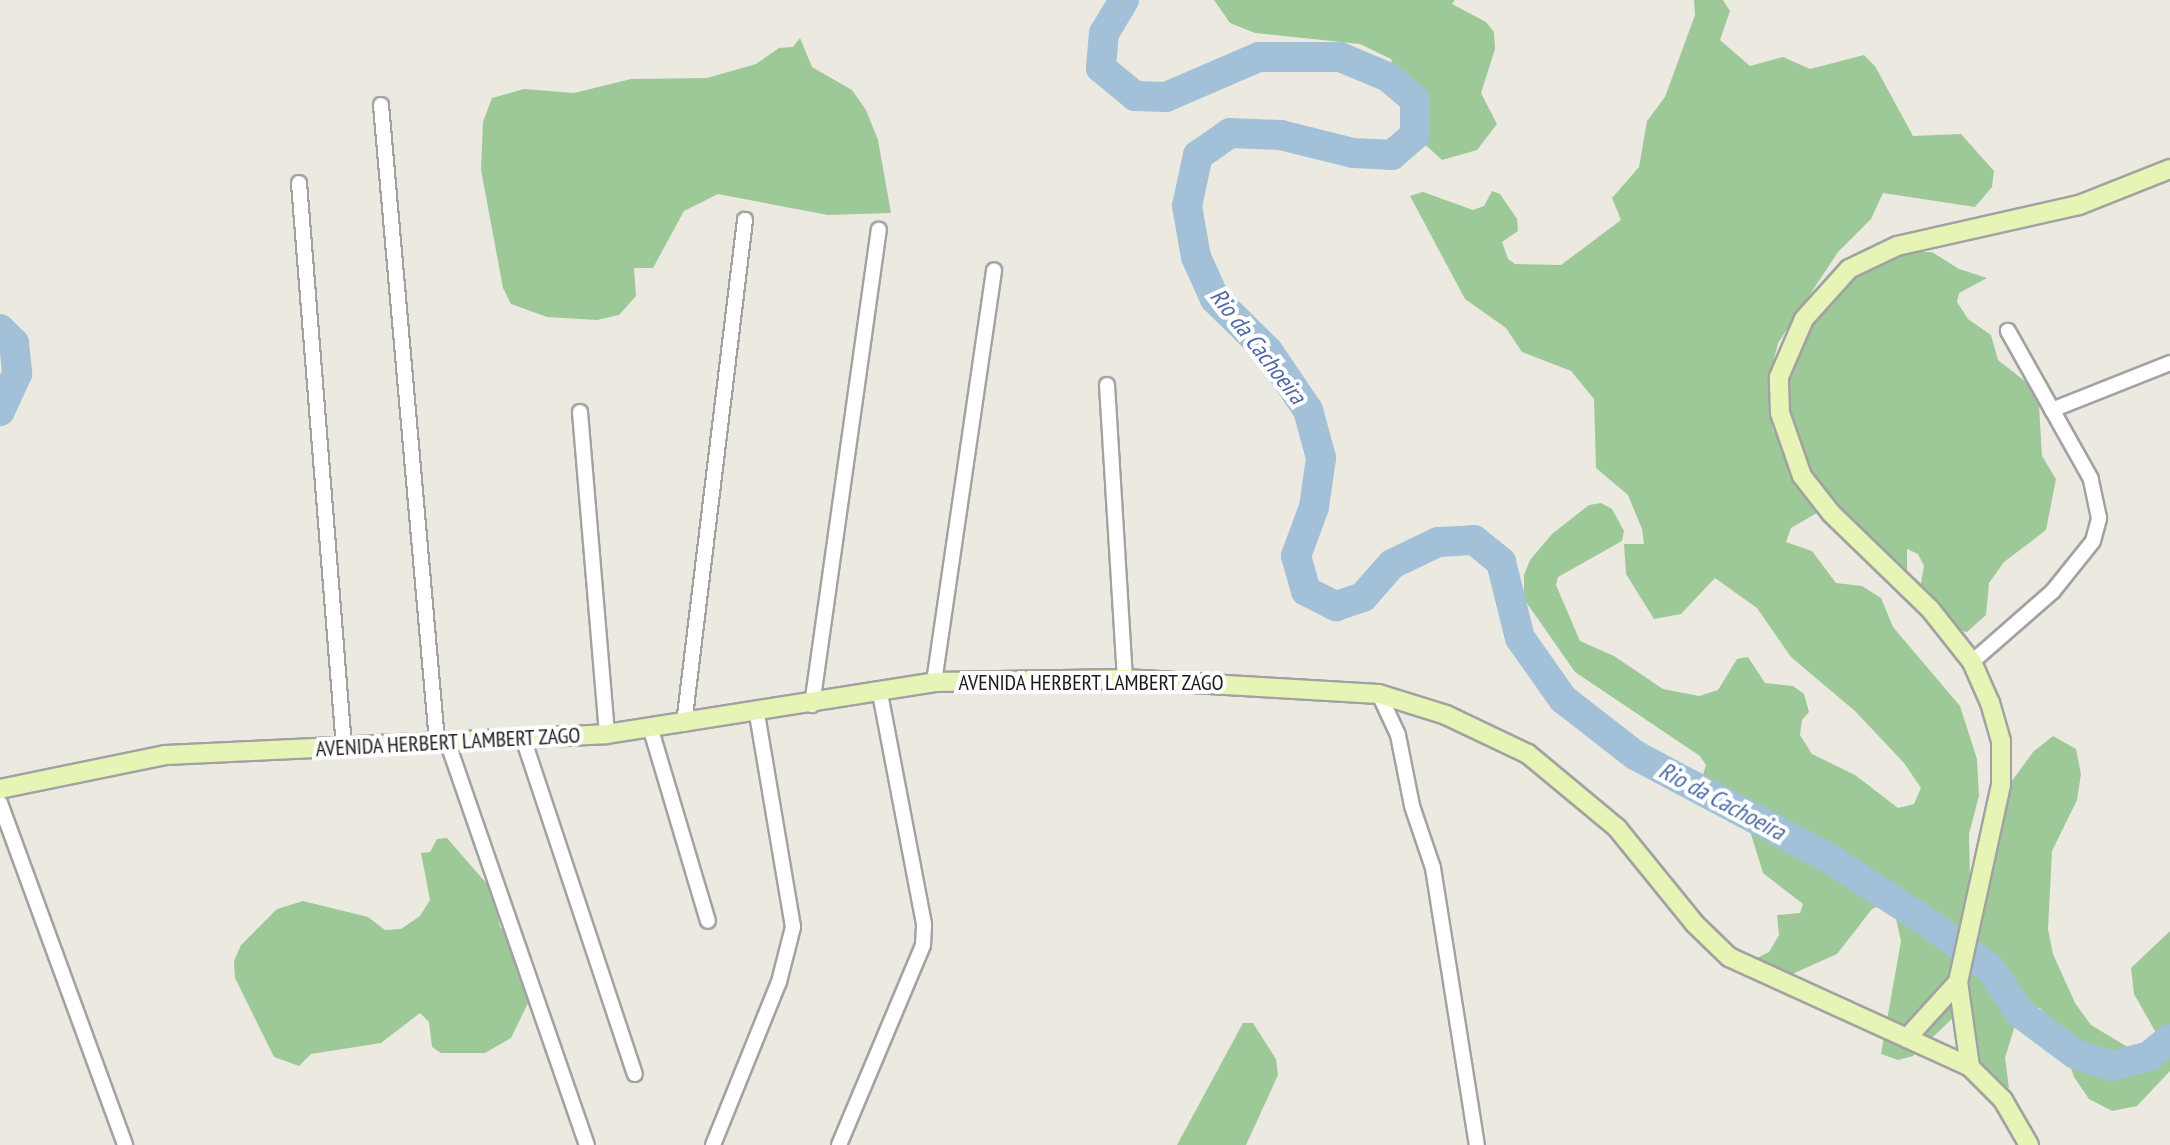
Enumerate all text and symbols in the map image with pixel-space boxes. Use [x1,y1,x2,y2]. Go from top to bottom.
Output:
water label: Rio da Cachoeira [1204,283,1312,409]
street label: AVENIDA HERBERT LAMBERT ZAGO [957,670,1225,696]
street label: AVENIDA HERBERT LAMBERT ZAGO [314,722,582,762]
water label: Rio da Cachoeira [1654,756,1790,846]

